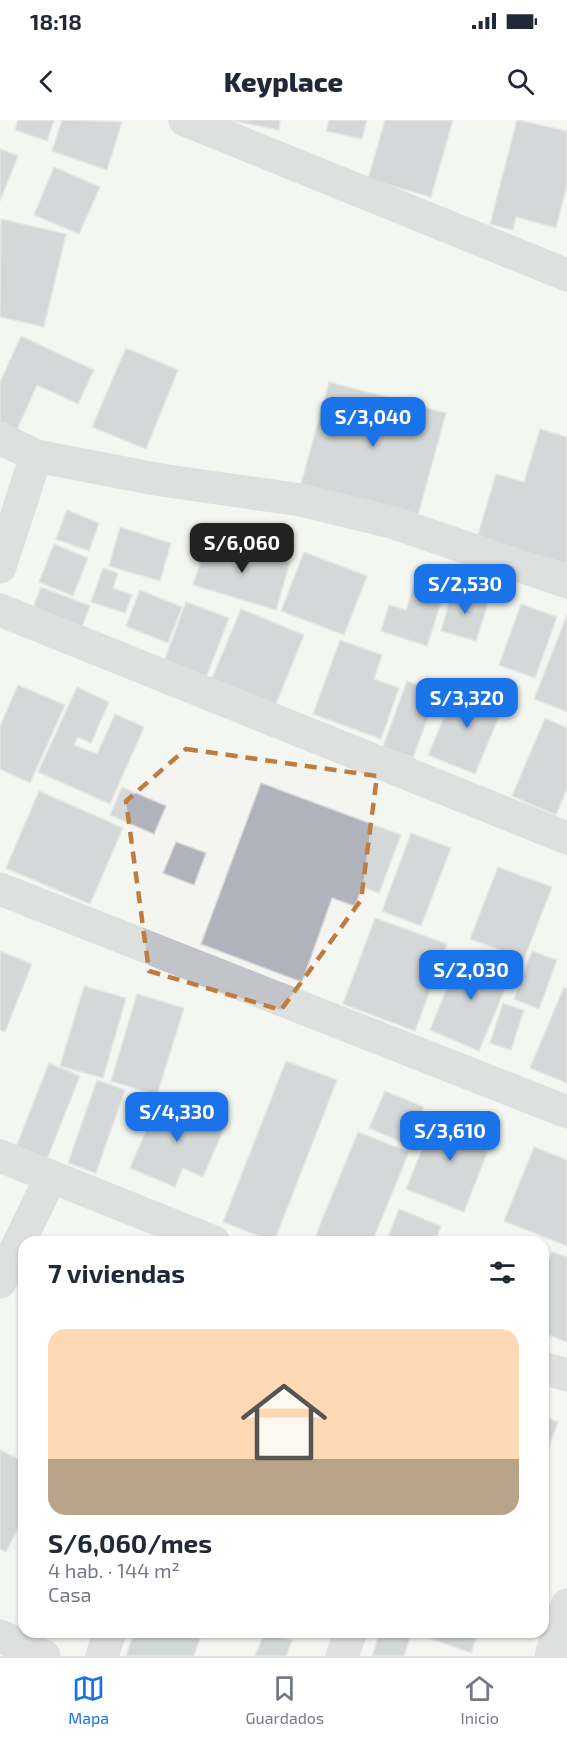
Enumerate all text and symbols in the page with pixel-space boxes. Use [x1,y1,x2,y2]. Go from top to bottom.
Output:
text: 18:18 [30,8,82,34]
icon: back [30,65,63,98]
text: Keyplace [224,65,343,97]
icon: search [504,65,537,98]
pin: S/3,040 [318,397,428,448]
text: S/3,040 [335,404,411,428]
pin: S/6,060 [187,523,297,574]
text: S/6,060 [204,530,280,554]
pin: S/2,530 [410,564,520,615]
text: S/2,530 [428,571,502,595]
pin: S/3,320 [412,678,522,729]
text: S/3,320 [430,685,504,709]
pin: S/2,030 [416,950,526,1001]
text: S/2,030 [433,957,509,981]
pin: S/4,330 [122,1092,232,1143]
text: S/4,330 [139,1099,215,1123]
pin: S/3,610 [395,1111,505,1162]
text: S/3,610 [414,1118,486,1142]
icon: filters [486,1256,519,1289]
text: 7 viviendas [48,1257,185,1288]
icon: home [230,1368,338,1476]
text: S/6,060/mes [48,1527,212,1558]
text: 4 hab. · 144 m² [48,1558,180,1582]
text: Casa [48,1582,92,1606]
tab: Mapa [68,1672,109,1727]
tab: Guardados [246,1672,324,1727]
tab: Inicio [460,1672,499,1727]

